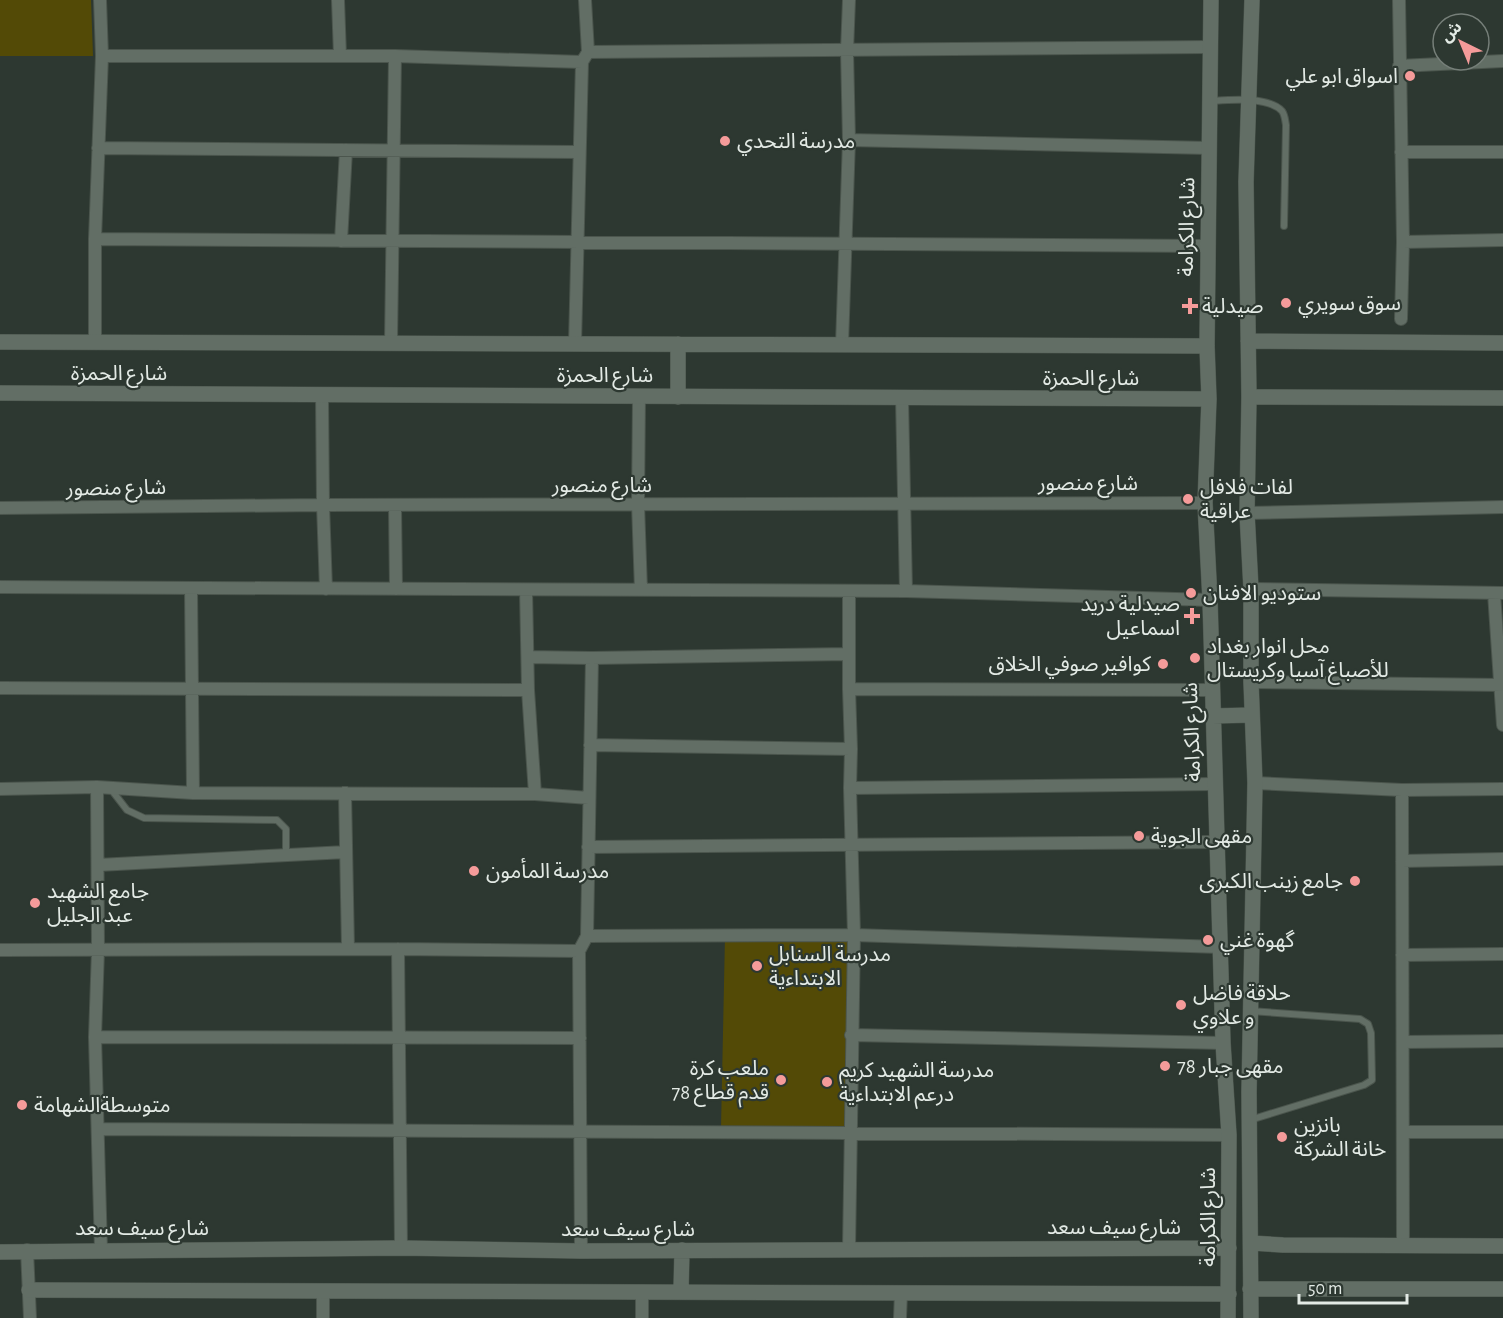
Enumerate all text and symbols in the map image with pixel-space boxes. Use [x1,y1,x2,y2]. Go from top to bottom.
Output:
north arrow [1431,12,1491,72]
text: ش [1438,18,1466,46]
place label: اسواق ابو علي [1286,66,1398,91]
marker: اسواق ابو علي [1403,69,1417,83]
place label: مدرسة التحدي [737,131,855,156]
marker: مدرسة التحدي [718,134,732,148]
street label: شارع الكرامة [1176,177,1202,277]
place label: سوق سويري [1298,293,1401,318]
place label: صيدلية [1202,296,1264,317]
marker: سوق سويري [1279,296,1293,310]
marker: صيدلية [1183,299,1197,313]
street label: شارع الحمزة [71,363,167,388]
street label: شارع الحمزة [557,365,653,390]
street label: شارع الحمزة [1043,368,1139,393]
street label: شارع منصور [1037,473,1138,498]
street label: شارع منصور [551,475,652,500]
street label: شارع منصور [65,477,166,503]
place label: لفات فلافل عراقية [1200,477,1293,523]
marker: لفات فلافل عراقية [1181,492,1195,506]
place label: ستوديو الافنان [1203,583,1321,605]
marker: ستوديو الافنان [1184,586,1198,600]
place label: صيدلية دريد اسماعيل [1081,594,1180,640]
marker: صيدلية دريد اسماعيل [1185,609,1199,623]
place label: محل انوار بغداد للأصباغ آسيا وكريستال [1207,636,1389,685]
marker: محل انوار بغداد للأصباغ آسيا وكريستال [1188,651,1202,665]
place label: كوافير صوفي الخلاق [989,654,1151,679]
marker: كوافير صوفي الخلاق [1156,657,1170,671]
street label: شارع الكرامة [1180,682,1208,782]
place label: مقهى الجوية [1151,826,1252,848]
marker: مقهى الجوية [1132,829,1146,843]
place label: مدرسة المأمون [486,858,609,883]
marker: مدرسة المأمون [467,864,481,878]
place label: جامع زينب الكبرى [1199,871,1343,896]
marker: جامع زينب الكبرى [1348,874,1362,888]
place label: جامع الشهيد عبد الجليل [47,881,149,927]
marker: جامع الشهيد عبد الجليل [28,896,42,910]
place label: گهوة غني [1220,929,1295,955]
marker: گهوة غني [1201,933,1215,947]
place label: مدرسة السنابل الابتداءية [769,944,891,989]
marker: مدرسة السنابل الابتداءية [750,959,764,973]
place label: حلاقة فاضل و علاوي [1193,983,1291,1032]
marker: حلاقة فاضل و علاوي [1174,998,1188,1012]
place label: مقهى جبار 78 [1177,1056,1284,1078]
place label: ملعب كرة قدم قطاع 78 [672,1058,769,1108]
marker: مقهى جبار 78 [1158,1059,1172,1073]
place label: مدرسة الشهيد كريم درعم الابتداءية [839,1060,994,1109]
marker: ملعب كرة قدم قطاع 78 [774,1073,788,1087]
marker: مدرسة الشهيد كريم درعم الابتداءية [820,1075,834,1089]
place label: متوسطةالشهامة [34,1095,171,1117]
marker: متوسطةالشهامة [15,1098,29,1112]
place label: بانزين خانة الشركة [1294,1115,1386,1161]
marker: بانزين خانة الشركة [1275,1130,1289,1144]
street label: شارع الكرامة [1198,1167,1223,1267]
street label: شارع سيف سعد [1047,1217,1181,1242]
street label: شارع سيف سعد [75,1218,209,1243]
street label: شارع سيف سعد [561,1219,695,1244]
scale bar [1299,1267,1407,1305]
text: 50 m [1308,1280,1342,1298]

